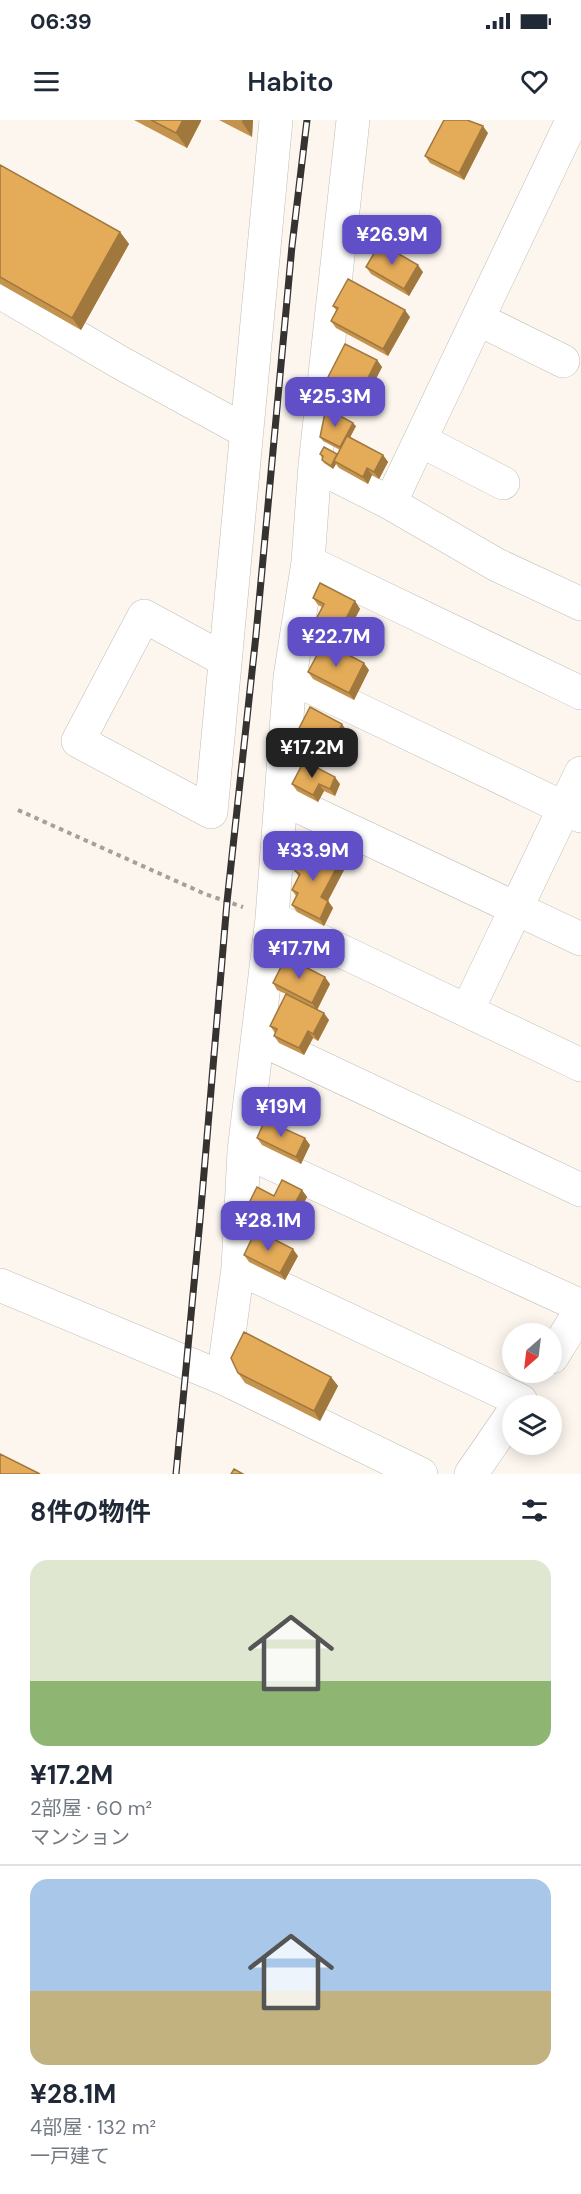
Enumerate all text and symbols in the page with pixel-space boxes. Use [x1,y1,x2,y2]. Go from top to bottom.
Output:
text: 06:39 [30,7,92,36]
text: Habito [247,64,334,99]
icon: menu [30,65,63,98]
icon: heart [518,65,551,98]
pin: ¥26.9M [343,215,441,266]
text: ¥26.9M [356,221,428,247]
pin: ¥25.3M [286,377,384,428]
text: ¥25.3M [299,383,371,409]
pin: ¥22.7M [287,617,385,668]
text: ¥22.7M [302,623,370,649]
pin: ¥17.2M [263,728,361,779]
text: ¥17.2M [280,734,344,760]
pin: ¥33.9M [264,831,362,882]
text: ¥33.9M [277,837,349,863]
pin: ¥17.7M [250,929,348,980]
text: ¥17.7M [268,935,330,961]
pin: ¥19M [245,1087,317,1138]
text: ¥19M [256,1093,306,1119]
pin: ¥28.1M [219,1201,317,1252]
text: ¥28.1M [235,1207,301,1233]
north arrow [502,1323,562,1383]
map controls [502,1323,562,1455]
button: layers [502,1395,562,1455]
icon: filters [518,1494,551,1527]
text: 8件の物件 [30,1495,150,1529]
icon: home [237,1599,345,1707]
text: ¥17.2M [30,1758,113,1792]
text: 2部屋 · 60 m² [30,1795,152,1821]
text: マンション [30,1824,130,1850]
icon: home [237,1918,345,2026]
text: ¥28.1M [30,2077,116,2111]
text: 4部屋 · 132 m² [30,2114,156,2140]
text: 一戸建て [30,2143,110,2169]

